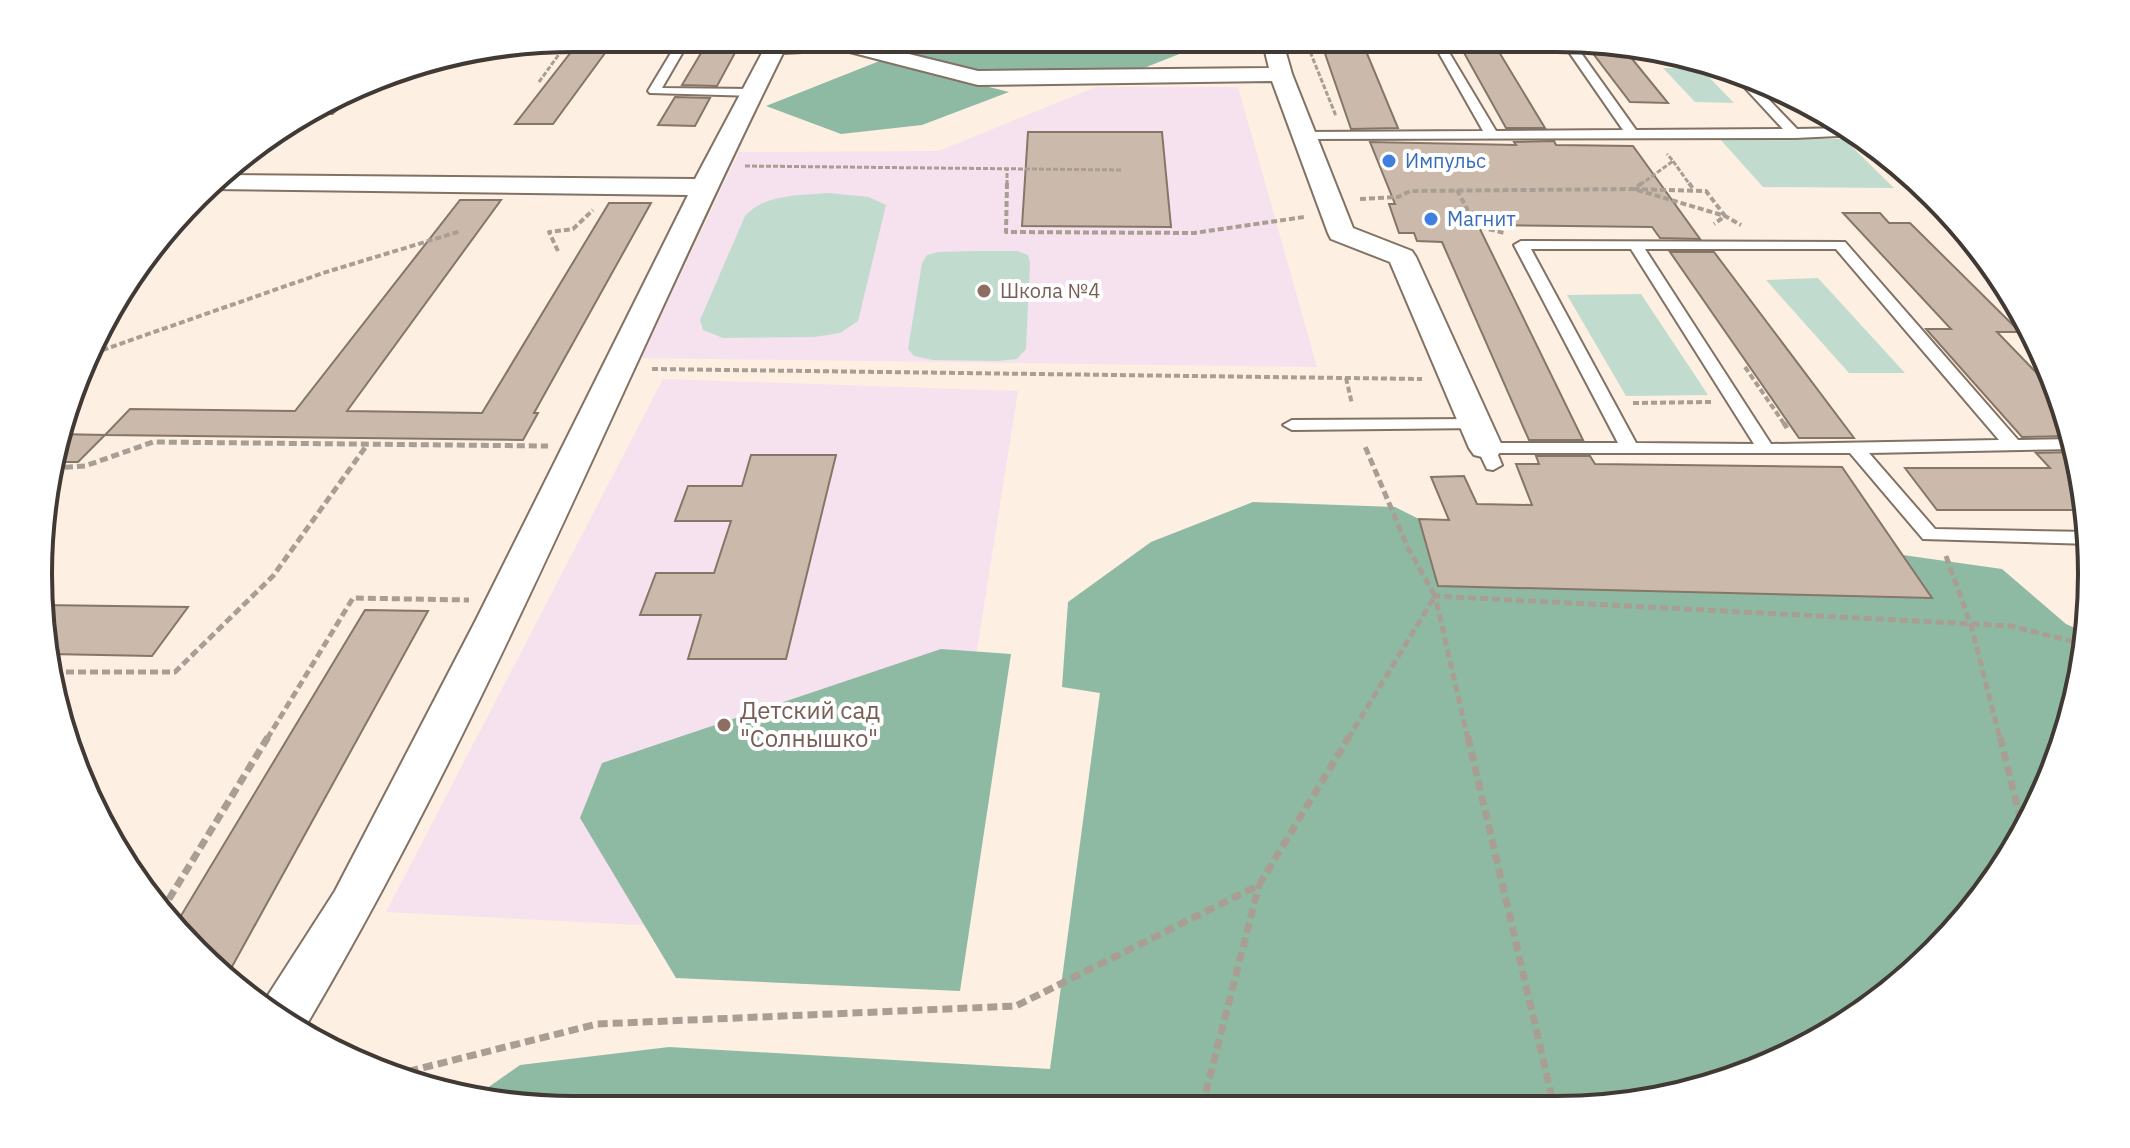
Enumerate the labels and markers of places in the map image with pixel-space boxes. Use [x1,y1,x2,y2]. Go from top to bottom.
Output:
place label: Импульс [1405,147,1486,174]
marker: Импульс [1380,152,1398,170]
place label: Магнит [1447,205,1516,232]
marker: Магнит [1422,210,1440,228]
place label: Школа №4 [1000,277,1100,304]
marker: Школа №4 [975,282,993,300]
place label: Детский сад "Солнышко" [740,694,880,754]
marker: Детский сад "Солнышко" [715,716,733,734]

